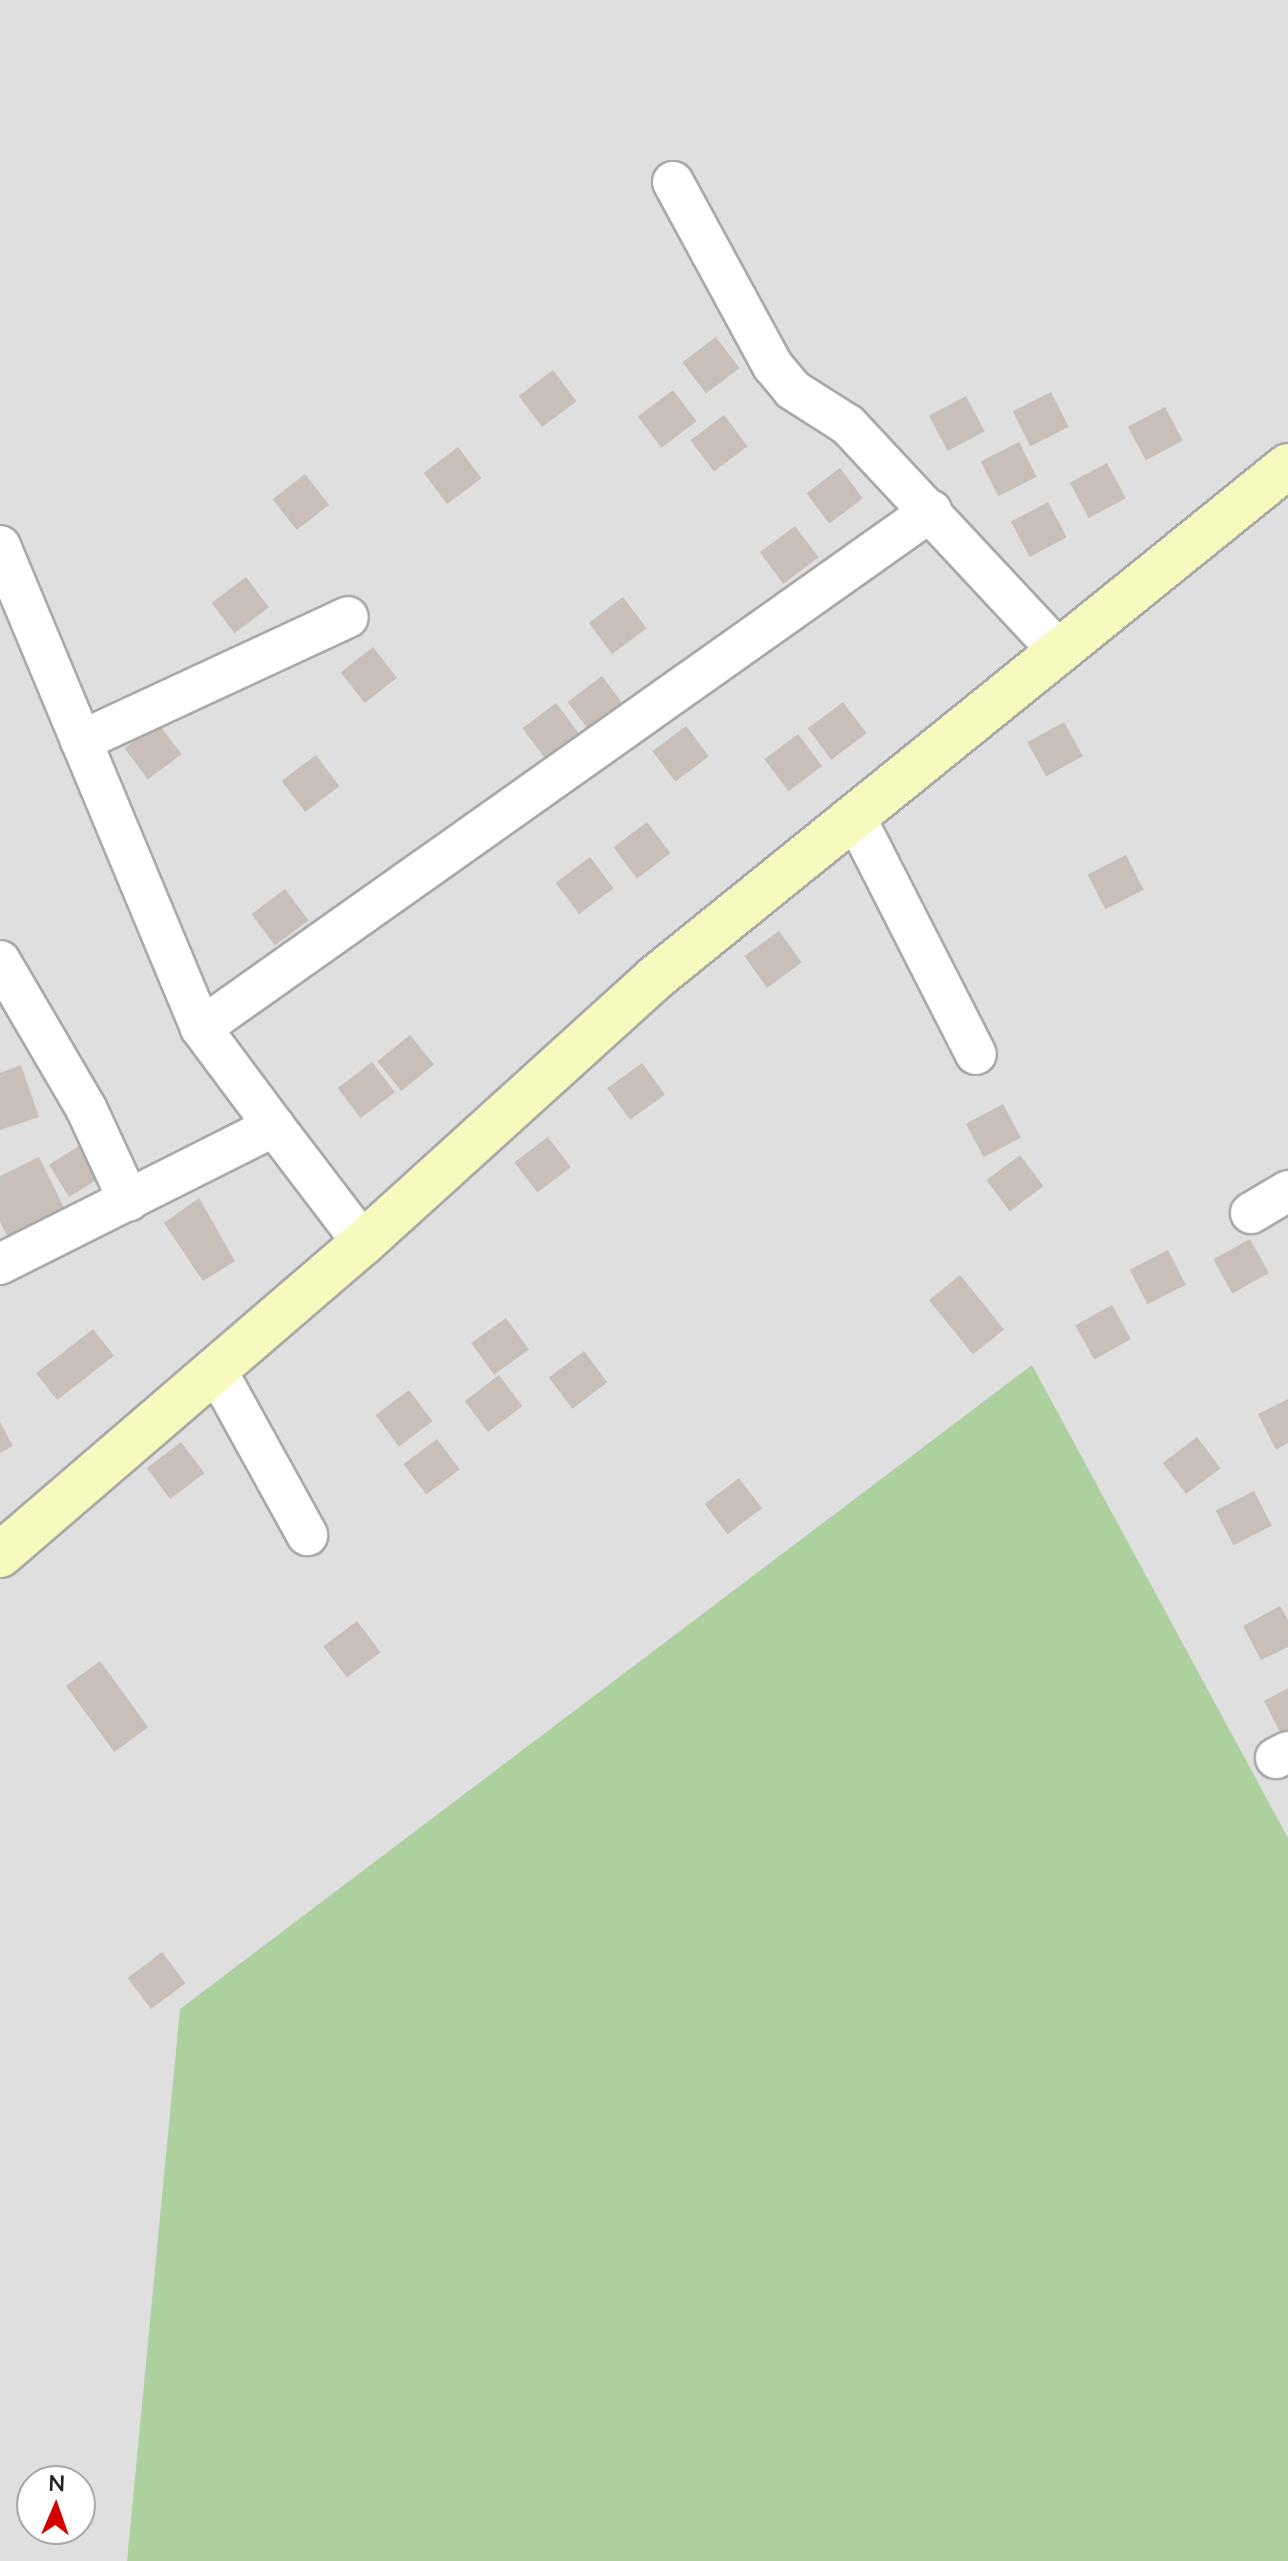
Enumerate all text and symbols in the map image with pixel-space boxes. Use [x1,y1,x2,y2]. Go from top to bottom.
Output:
north arrow [16,2465,96,2545]
text: N [48,2469,66,2496]

